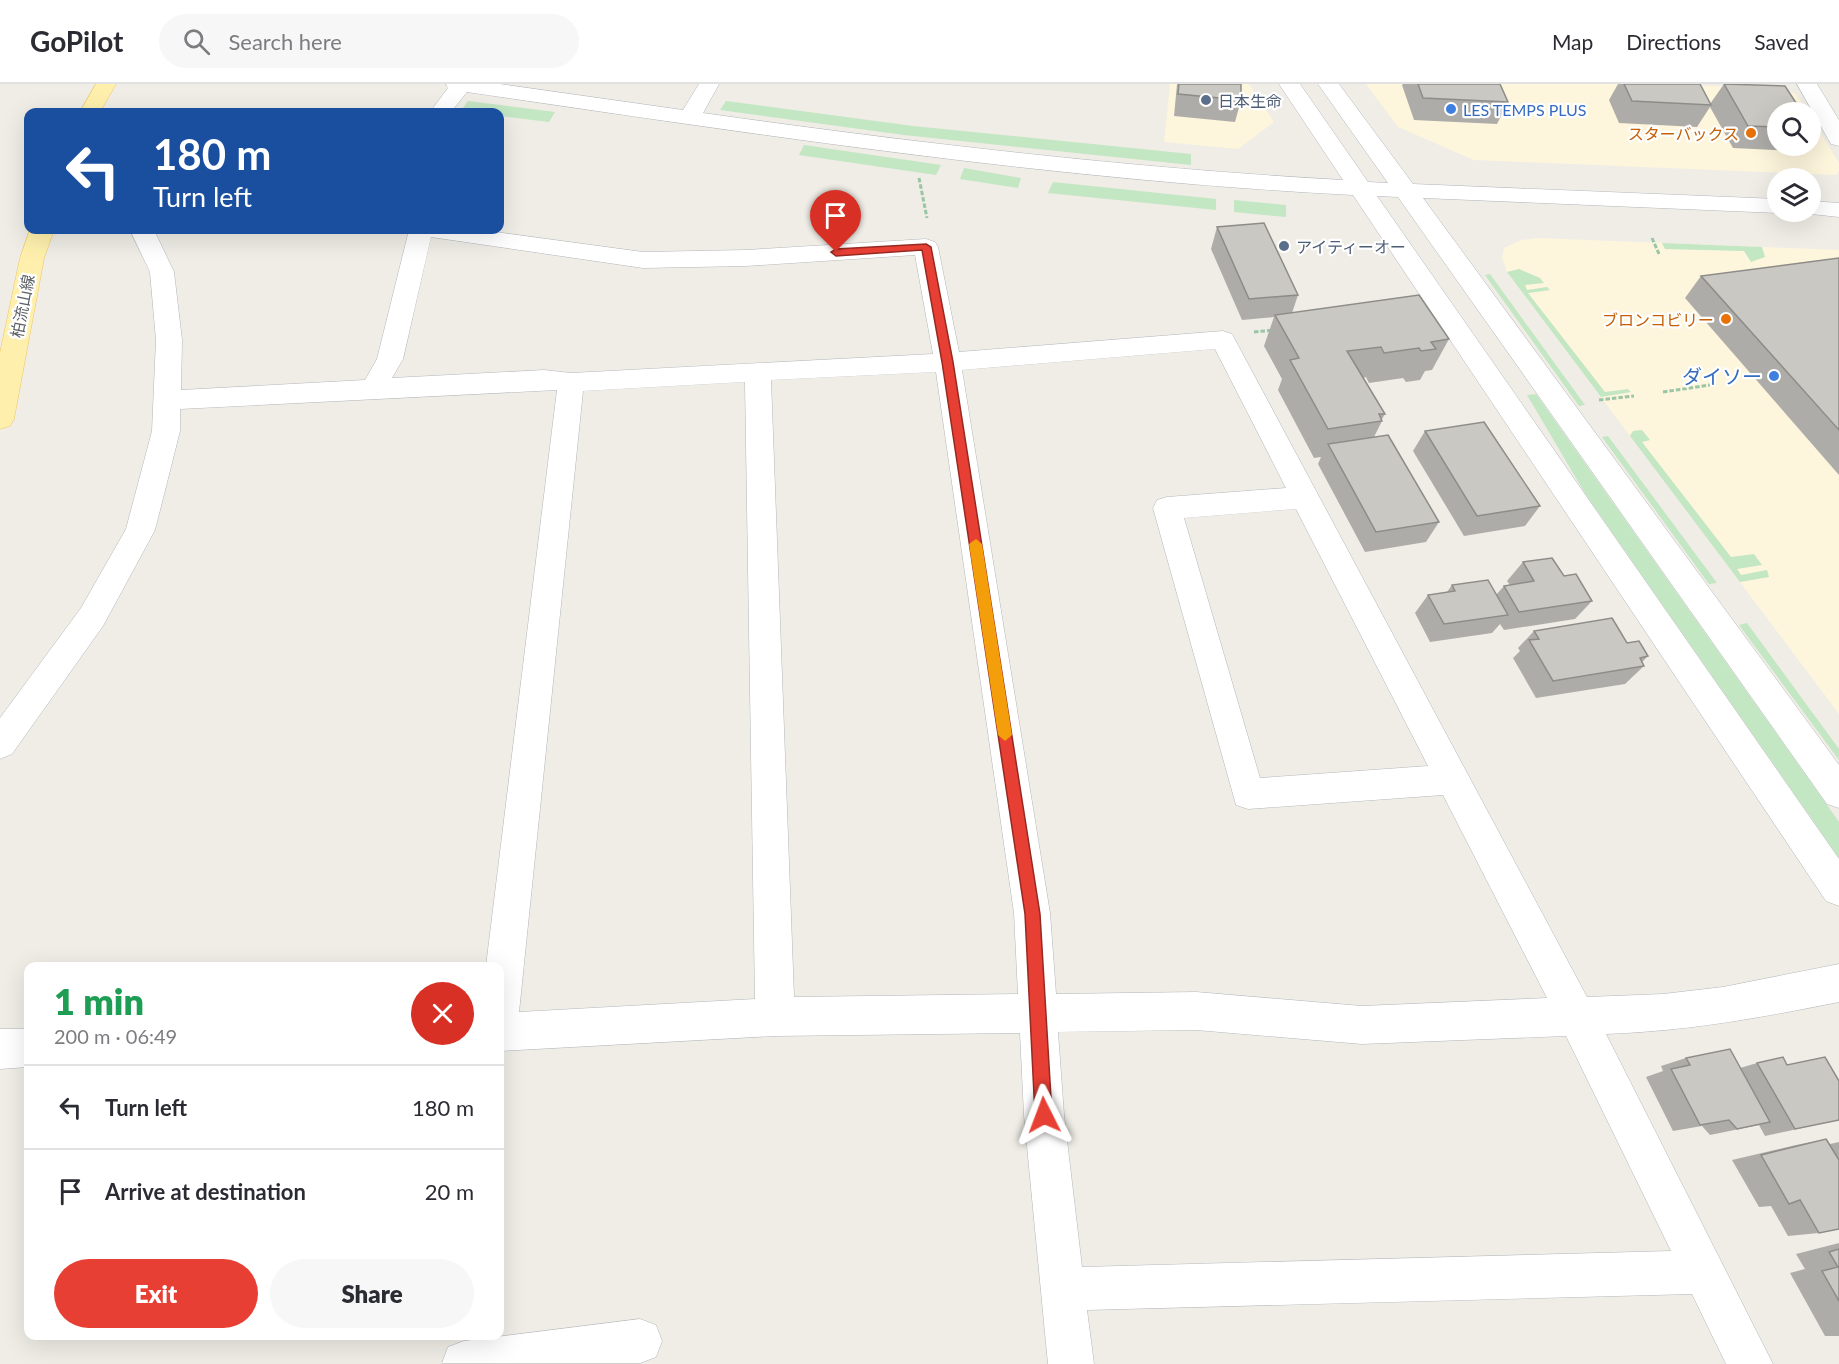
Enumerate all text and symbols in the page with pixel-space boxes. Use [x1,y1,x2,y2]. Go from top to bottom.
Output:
search box [159,14,579,68]
text: GoPilot [30,24,123,58]
icon: search [180,25,213,58]
text: Search here [228,28,342,55]
text: Map [1552,29,1593,54]
text: Directions [1626,29,1721,54]
text: Saved [1754,29,1809,54]
place label: 日本生命 [1218,91,1282,110]
marker: 日本生命 [1199,93,1213,107]
place label: LES TEMPS PLUS [1463,100,1587,119]
marker: LES TEMPS PLUS [1444,102,1458,116]
map controls [1767,102,1821,222]
button: search [1767,102,1821,156]
place label: スターバックス [1628,124,1739,143]
marker: スターバックス [1744,126,1758,140]
text: 180 m [153,129,271,179]
icon: left [54,132,132,210]
button: layers [1767,168,1821,222]
text: Turn left [153,180,252,213]
pin [810,190,861,252]
icon: arrive [819,199,852,232]
place label: アイティーオー [1296,237,1406,256]
marker: アイティーオー [1277,239,1291,253]
street label: 柏流山線 [7,273,37,339]
place label: ブロンコビリー [1602,310,1714,329]
marker: ブロンコビリー [1719,312,1733,326]
place label: ダイソー [1682,364,1762,388]
marker: ダイソー [1767,369,1781,383]
text: 1 min [54,979,144,1023]
button: close [411,982,474,1045]
text: 200 m · 06:49 [54,1024,177,1048]
position arrow [1012,1083,1076,1147]
icon: left [54,1091,87,1124]
text: Turn left [105,1094,187,1121]
text: 180 m [412,1094,474,1121]
icon: arrive [54,1175,87,1208]
text: Arrive at destination [105,1178,306,1205]
text: 20 m [425,1178,474,1205]
button: Exit [54,1259,258,1328]
button: Share [270,1259,474,1328]

